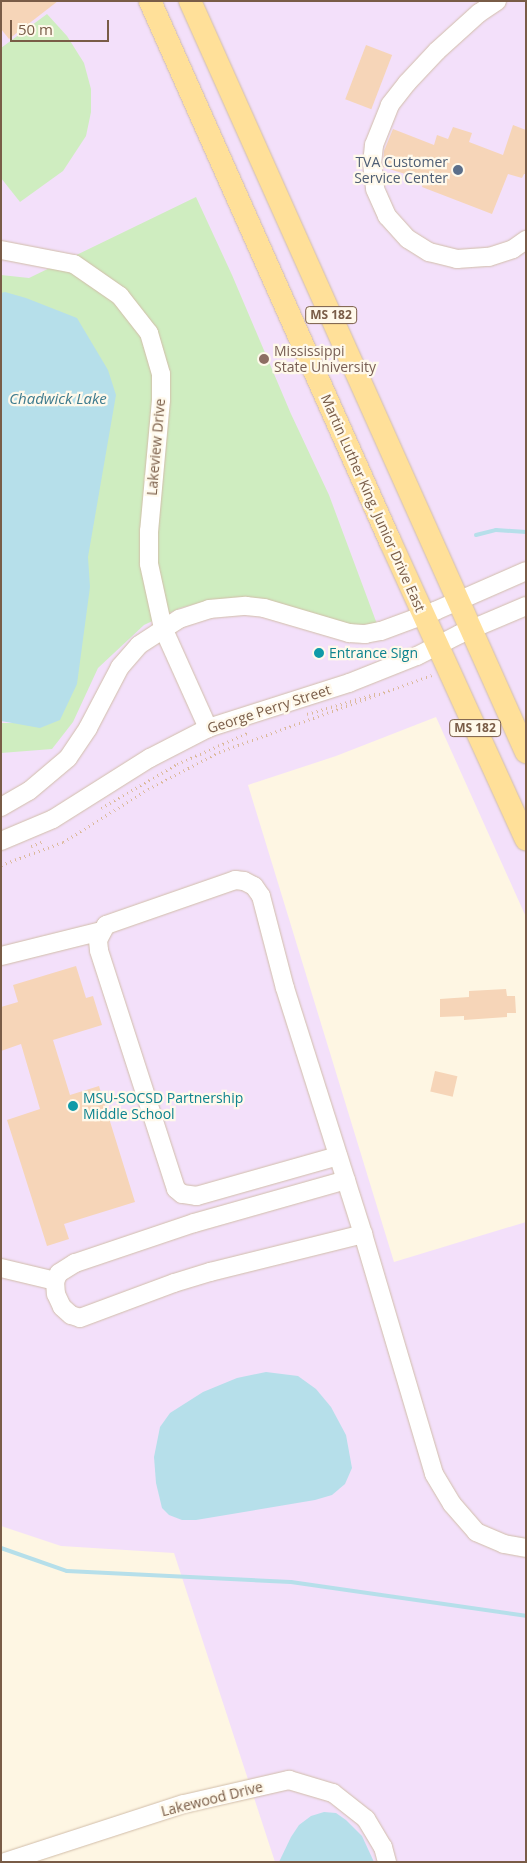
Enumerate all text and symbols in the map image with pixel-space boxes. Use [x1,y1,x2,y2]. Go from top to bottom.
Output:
scale bar [12,10,111,42]
text: 50 m [18,19,53,39]
place label: TVA Customer Service Center [354,154,448,186]
marker: TVA Customer Service Center [452,164,464,176]
road number: MS 182 [305,306,357,324]
place label: Mississippi State University [274,343,376,376]
marker: Mississippi State University [258,353,270,365]
water label: Chadwick Lake [9,390,107,408]
street label: Martin Luther King, Junior Drive East [317,392,429,614]
street label: Lakeview Drive [143,398,169,496]
place label: Entrance Sign [329,645,418,661]
marker: Entrance Sign [313,647,325,659]
street label: George Perry Street [205,681,333,737]
road number: MS 182 [449,718,501,738]
place label: MSU-SOCSD Partnership Middle School [83,1090,243,1122]
marker: MSU-SOCSD Partnership Middle School [67,1100,79,1112]
street label: Lakewood Drive [159,1778,265,1820]

